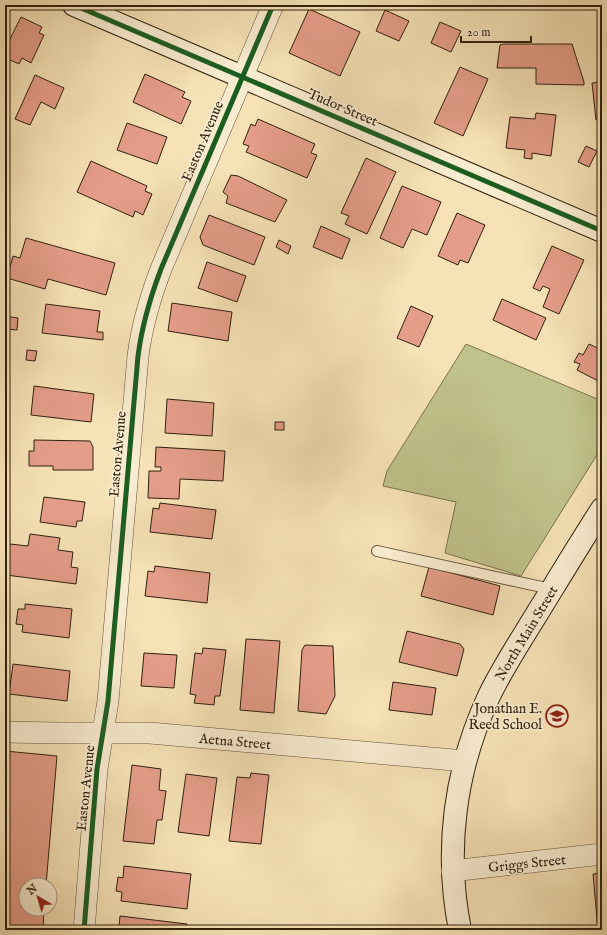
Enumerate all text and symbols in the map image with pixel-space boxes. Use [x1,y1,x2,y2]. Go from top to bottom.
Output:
scale bar [461,18,531,44]
text: 20 m [467,25,490,40]
street label: Tudor Street [305,85,380,131]
street label: Easton Avenue [178,98,228,185]
street label: Easton Avenue [105,410,131,498]
street label: North Main Street [491,582,562,684]
place label: Jonathan E. Reed School [469,700,542,734]
school or university icon: Jonathan E. Reed School [544,703,570,729]
street label: Aetna Street [197,730,272,754]
street label: Easton Avenue [73,744,100,832]
street label: Griggs Street [487,851,567,877]
north arrow [18,877,58,917]
text: N [24,881,41,899]

